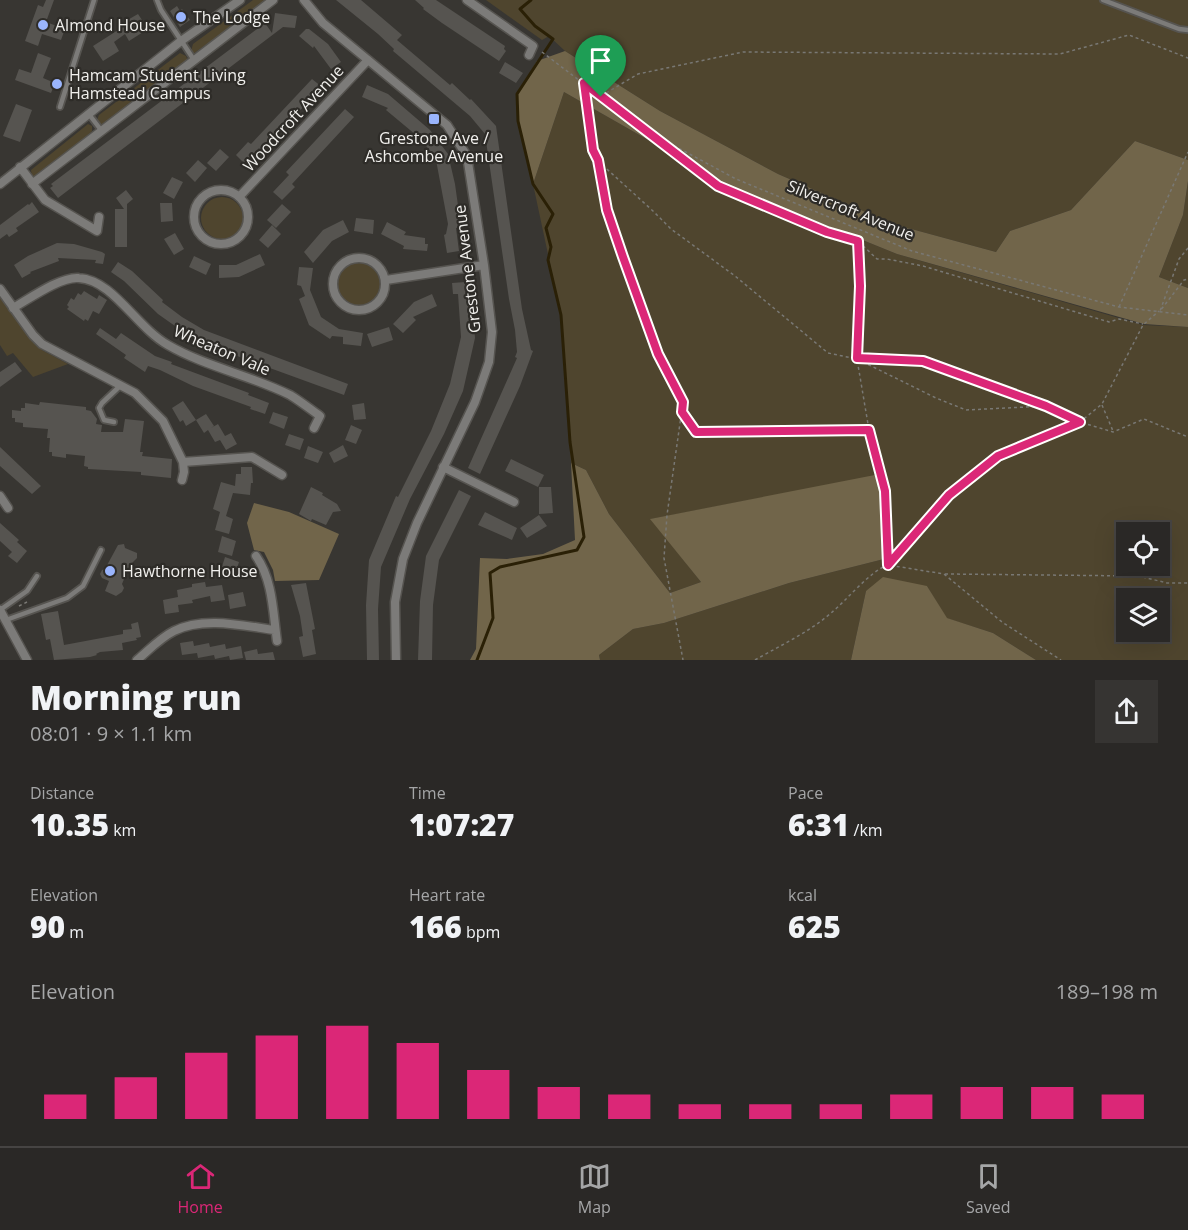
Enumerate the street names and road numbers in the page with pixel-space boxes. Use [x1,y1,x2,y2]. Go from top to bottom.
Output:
street label: Woodcroft Avenue [238,60,348,176]
street label: Silvercroft Avenue [784,174,918,246]
street label: Grestone Avenue [448,204,486,334]
street label: Wheaton Vale [170,320,274,380]

